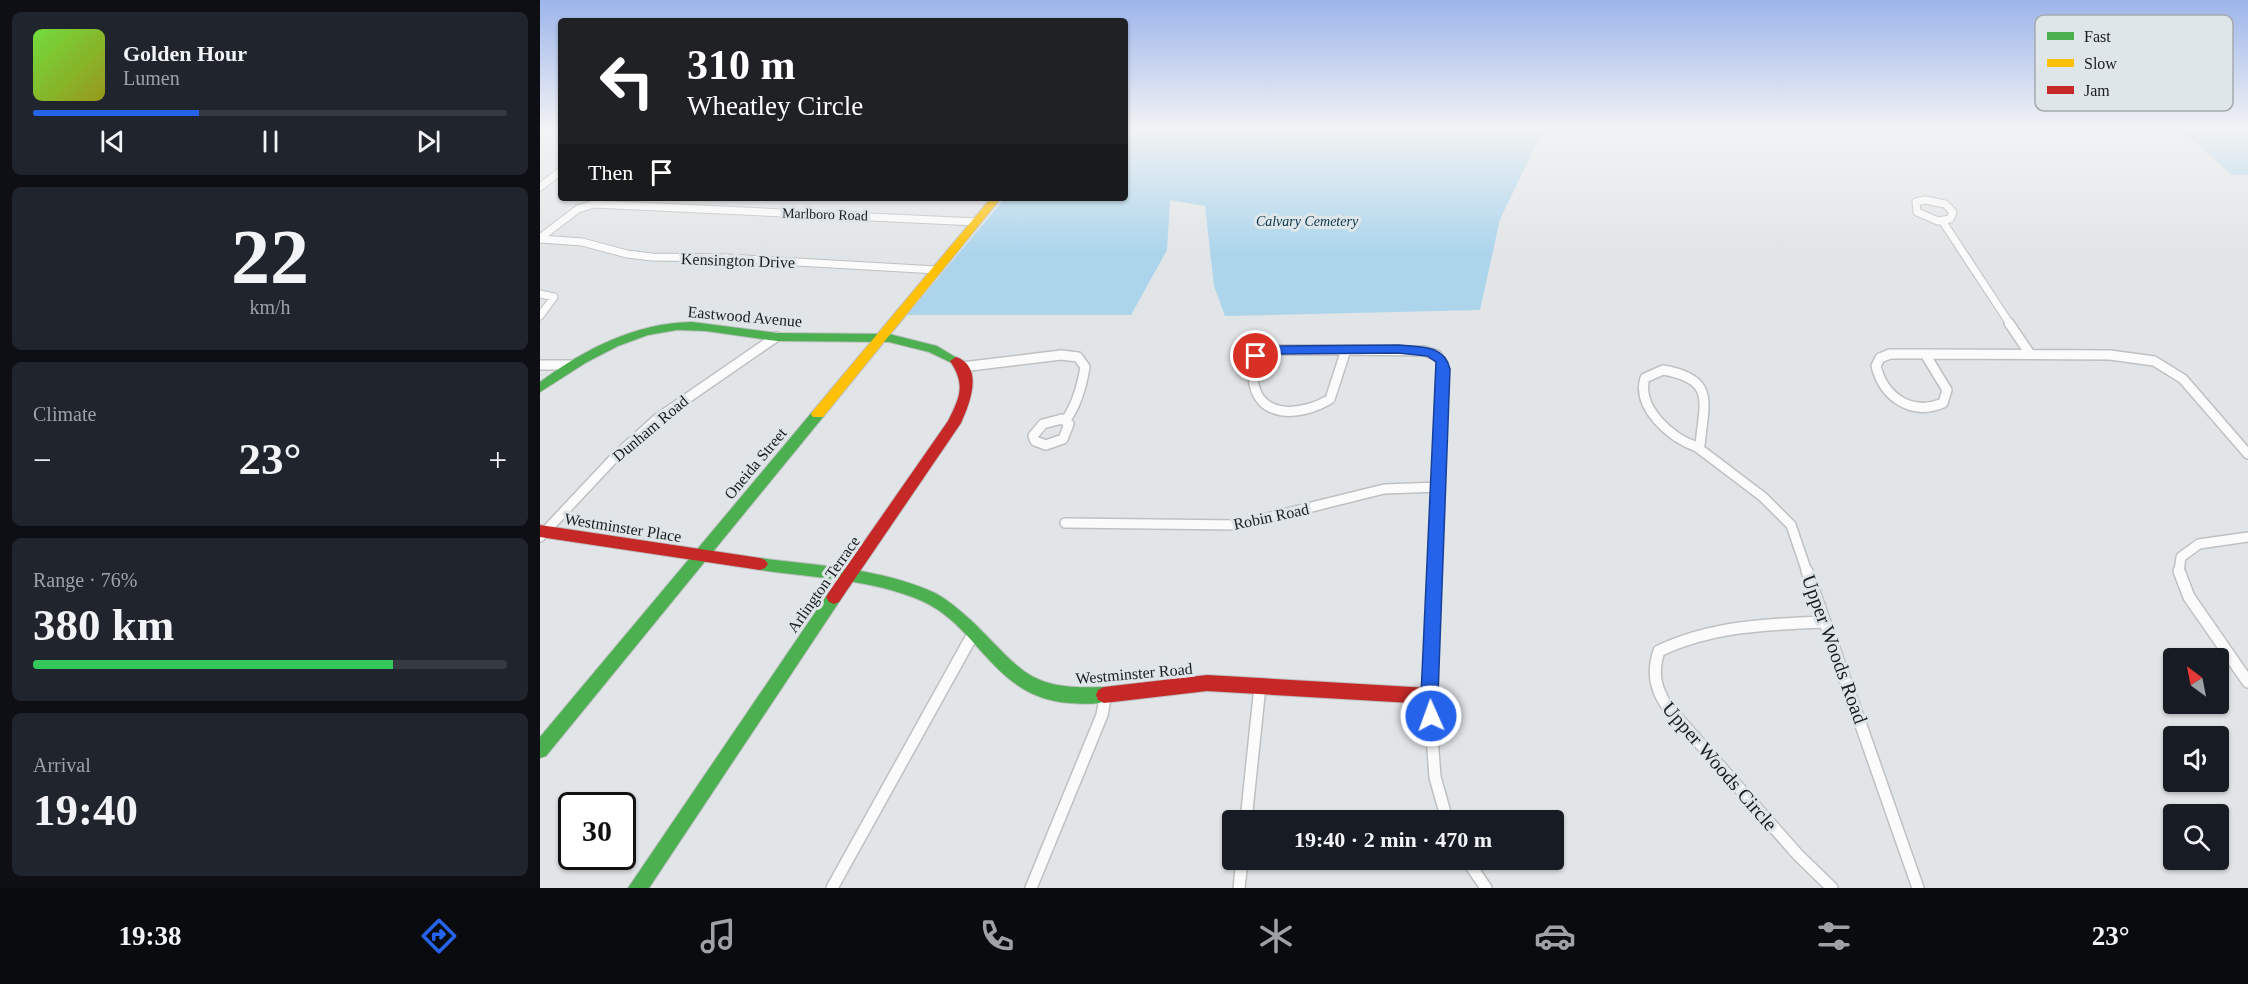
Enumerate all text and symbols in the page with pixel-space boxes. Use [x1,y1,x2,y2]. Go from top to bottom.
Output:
legend [2035,15,2233,111]
text: Fast [2084,28,2111,45]
text: Golden Hour [123,41,247,66]
icon: left [588,42,666,120]
text: 310 m [687,42,796,88]
text: Slow [2084,55,2117,72]
text: Lumen [123,67,180,89]
text: Jam [2084,82,2110,99]
text: Wheatley Circle [687,91,863,121]
icon: previous [96,125,129,158]
icon: pause [254,125,287,158]
icon: next [412,125,445,158]
icon: arrive [645,156,678,189]
text: Then [588,160,633,185]
street label: Marlboro Road [782,206,868,223]
text: 22 [231,213,309,300]
park label: Calvary Cemetery [1256,214,1359,229]
street label: Kensington Drive [681,250,795,272]
text: km/h [249,296,291,318]
street label: Eastwood Avenue [687,303,803,330]
pin [1230,330,1281,381]
icon: arrive [1239,339,1272,372]
street label: Dunham Road [609,392,691,465]
text: Climate [33,403,96,425]
street label: Oneida Street [721,424,790,502]
text: 23° [239,434,302,484]
text: − [33,442,52,478]
text: + [488,442,507,478]
street label: Robin Road [1232,500,1310,533]
street label: Westminster Place [563,510,683,545]
street label: Arlington Terrace [784,533,864,636]
text: Range · 76% [33,569,137,591]
street label: Upper Woods Road [1797,572,1872,727]
text: 380 km [33,600,174,650]
north arrow [2163,648,2229,714]
map controls [2163,648,2229,870]
street label: Westminster Road [1075,660,1193,687]
position arrow [1399,684,1463,748]
street label: Upper Woods Circle [1657,697,1782,836]
button: sound [2163,726,2229,792]
text: Arrival [33,754,91,776]
text: 19:40 [33,785,138,835]
speed limit sign: 30 [558,792,636,870]
button: search [2163,804,2229,870]
text: 19:40 · 2 min · 470 m [1294,827,1492,852]
icon: directions [418,915,460,957]
icon: music [697,915,739,957]
icon: phone [976,915,1018,957]
icon: climate [1255,915,1297,957]
icon: car [1534,915,1576,957]
icon: filters [1813,915,1855,957]
text: 19:38 [118,921,181,951]
text: 23° [2092,921,2129,951]

